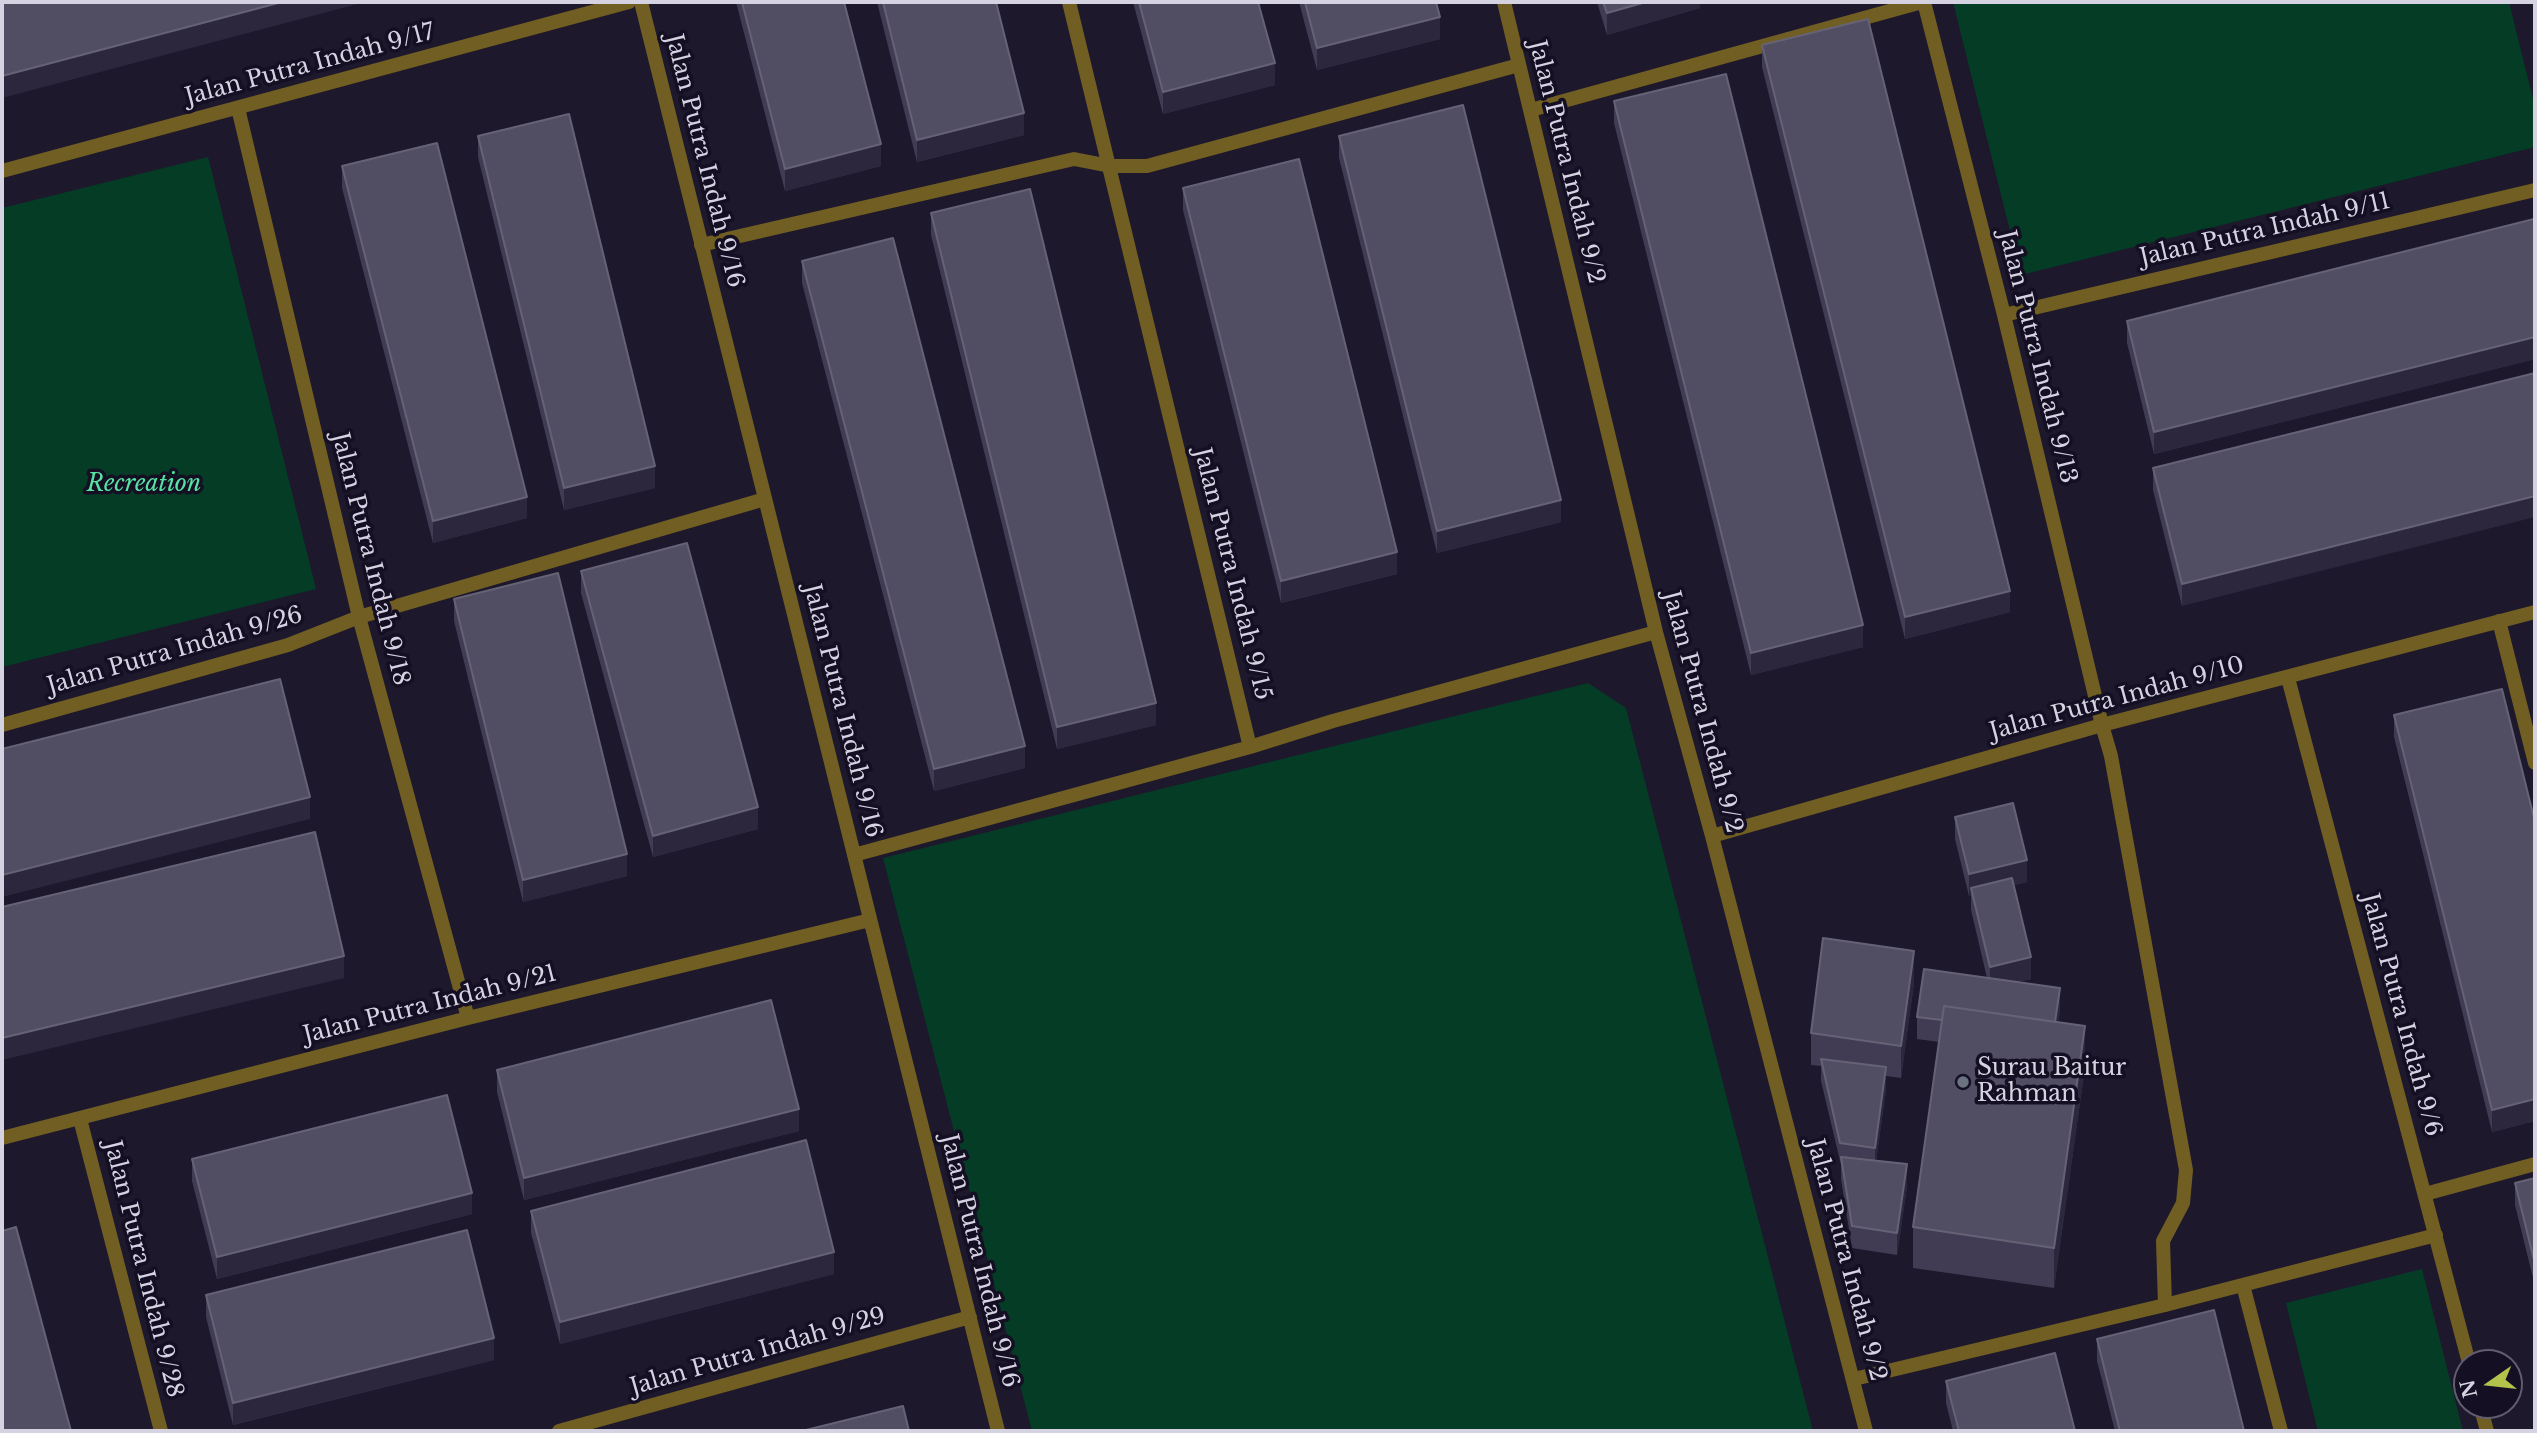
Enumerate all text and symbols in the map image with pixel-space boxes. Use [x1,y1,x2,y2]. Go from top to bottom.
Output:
street label: Jalan Putra Indah 9/17 [182,18,438,112]
street label: Jalan Putra Indah 9/16 [659,31,749,291]
street label: Jalan Putra Indah 9/2 [1522,38,1610,286]
street label: Jalan Putra Indah 9/11 [2137,188,2393,272]
street label: Jalan Putra Indah 9/13 [1992,228,2082,486]
street label: Jalan Putra Indah 9/18 [325,430,415,688]
street label: Jalan Putra Indah 9/15 [1187,445,1277,703]
park label: Recreation [87,471,201,499]
street label: Jalan Putra Indah 9/16 [797,581,887,841]
street label: Jalan Putra Indah 9/2 [1656,588,1748,836]
street label: Jalan Putra Indah 9/26 [44,601,306,701]
street label: Jalan Putra Indah 9/10 [1987,652,2247,746]
street label: Jalan Putra Indah 9/6 [2355,891,2447,1139]
street label: Jalan Putra Indah 9/21 [301,960,559,1050]
place label: Surau Baitur Rahman [1977,1055,2126,1109]
marker: Surau Baitur Rahman [1955,1074,1971,1090]
street label: Jalan Putra Indah 9/16 [934,1131,1024,1391]
street label: Jalan Putra Indah 9/2 [1800,1136,1892,1384]
street label: Jalan Putra Indah 9/28 [98,1138,188,1400]
street label: Jalan Putra Indah 9/29 [627,1302,889,1402]
north arrow [2453,1349,2523,1419]
text: N [2456,1377,2482,1400]

